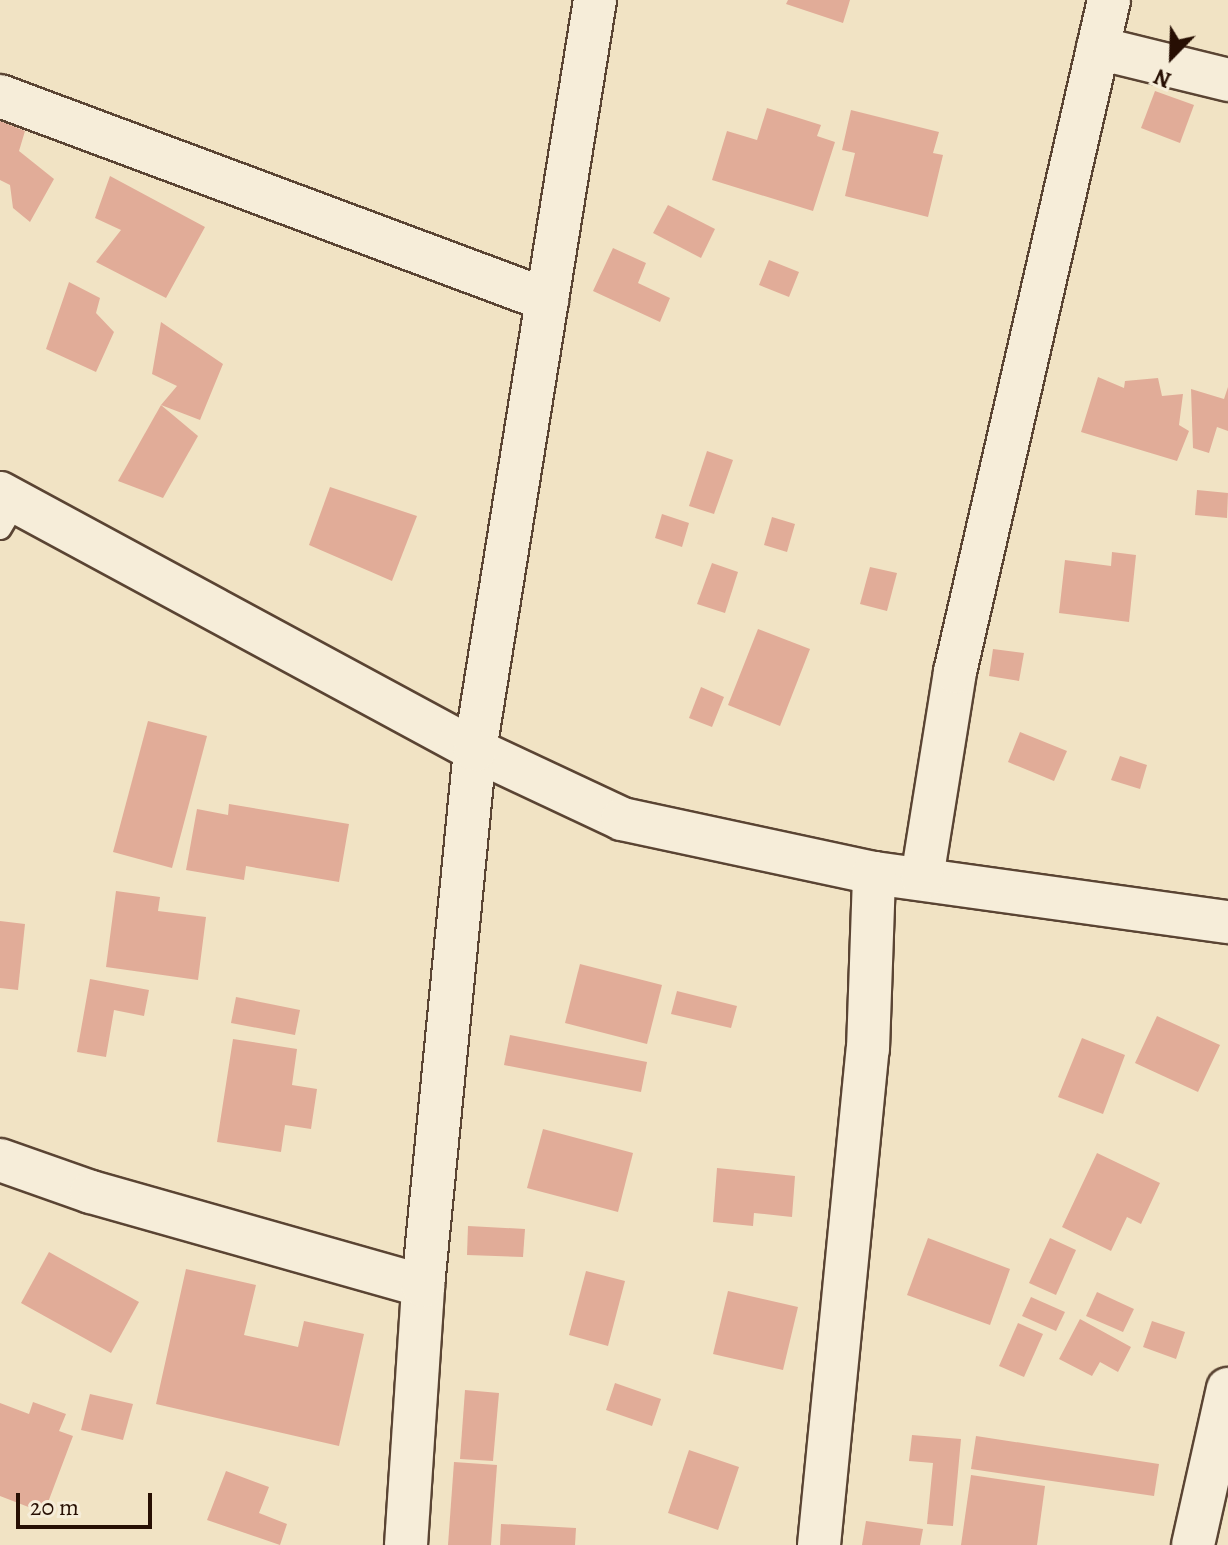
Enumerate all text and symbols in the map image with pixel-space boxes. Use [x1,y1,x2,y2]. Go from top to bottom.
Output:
north arrow [1132,16,1212,96]
text: N [1149,61,1176,95]
scale bar [20,1477,156,1527]
text: 20 m [30,1491,79,1523]

